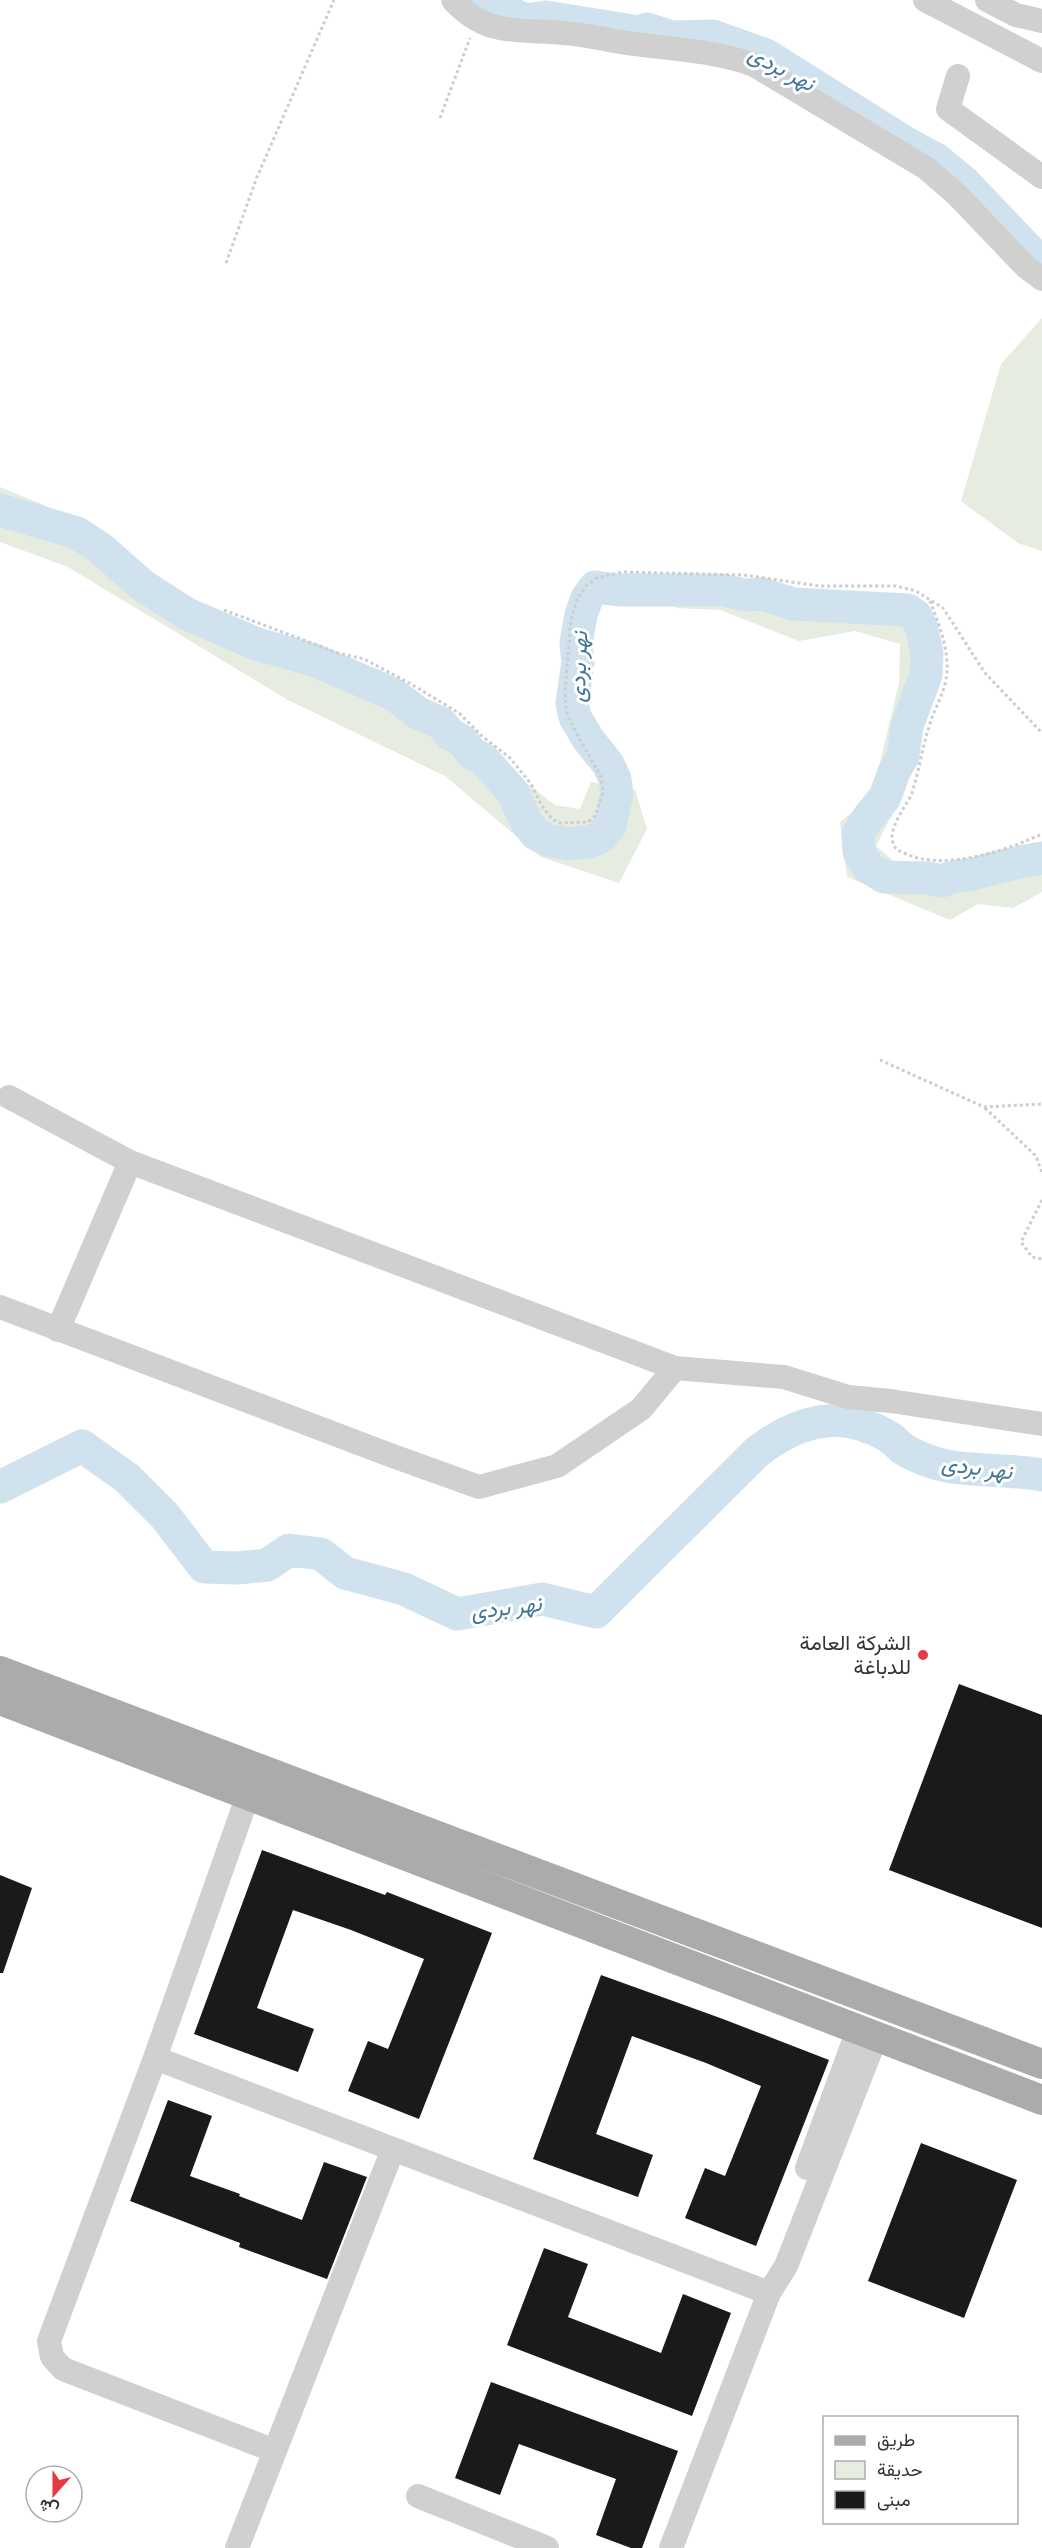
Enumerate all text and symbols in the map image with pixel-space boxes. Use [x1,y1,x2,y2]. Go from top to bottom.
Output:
water label: نهر بردى [744,41,821,98]
water label: نهر بردى [565,629,593,703]
water label: نهر بردى [940,1451,1015,1485]
water label: نهر بردى [469,1591,545,1625]
place label: الشركة العامة للدباغة [800,1631,911,1679]
marker: الشركة العامة للدباغة [916,1648,930,1662]
legend [823,2416,1018,2524]
text: طريق [877,2430,915,2451]
text: حديقة [877,2460,923,2480]
north arrow [24,2464,84,2524]
text: مبنى [877,2490,911,2511]
text: ش [37,2495,61,2519]

